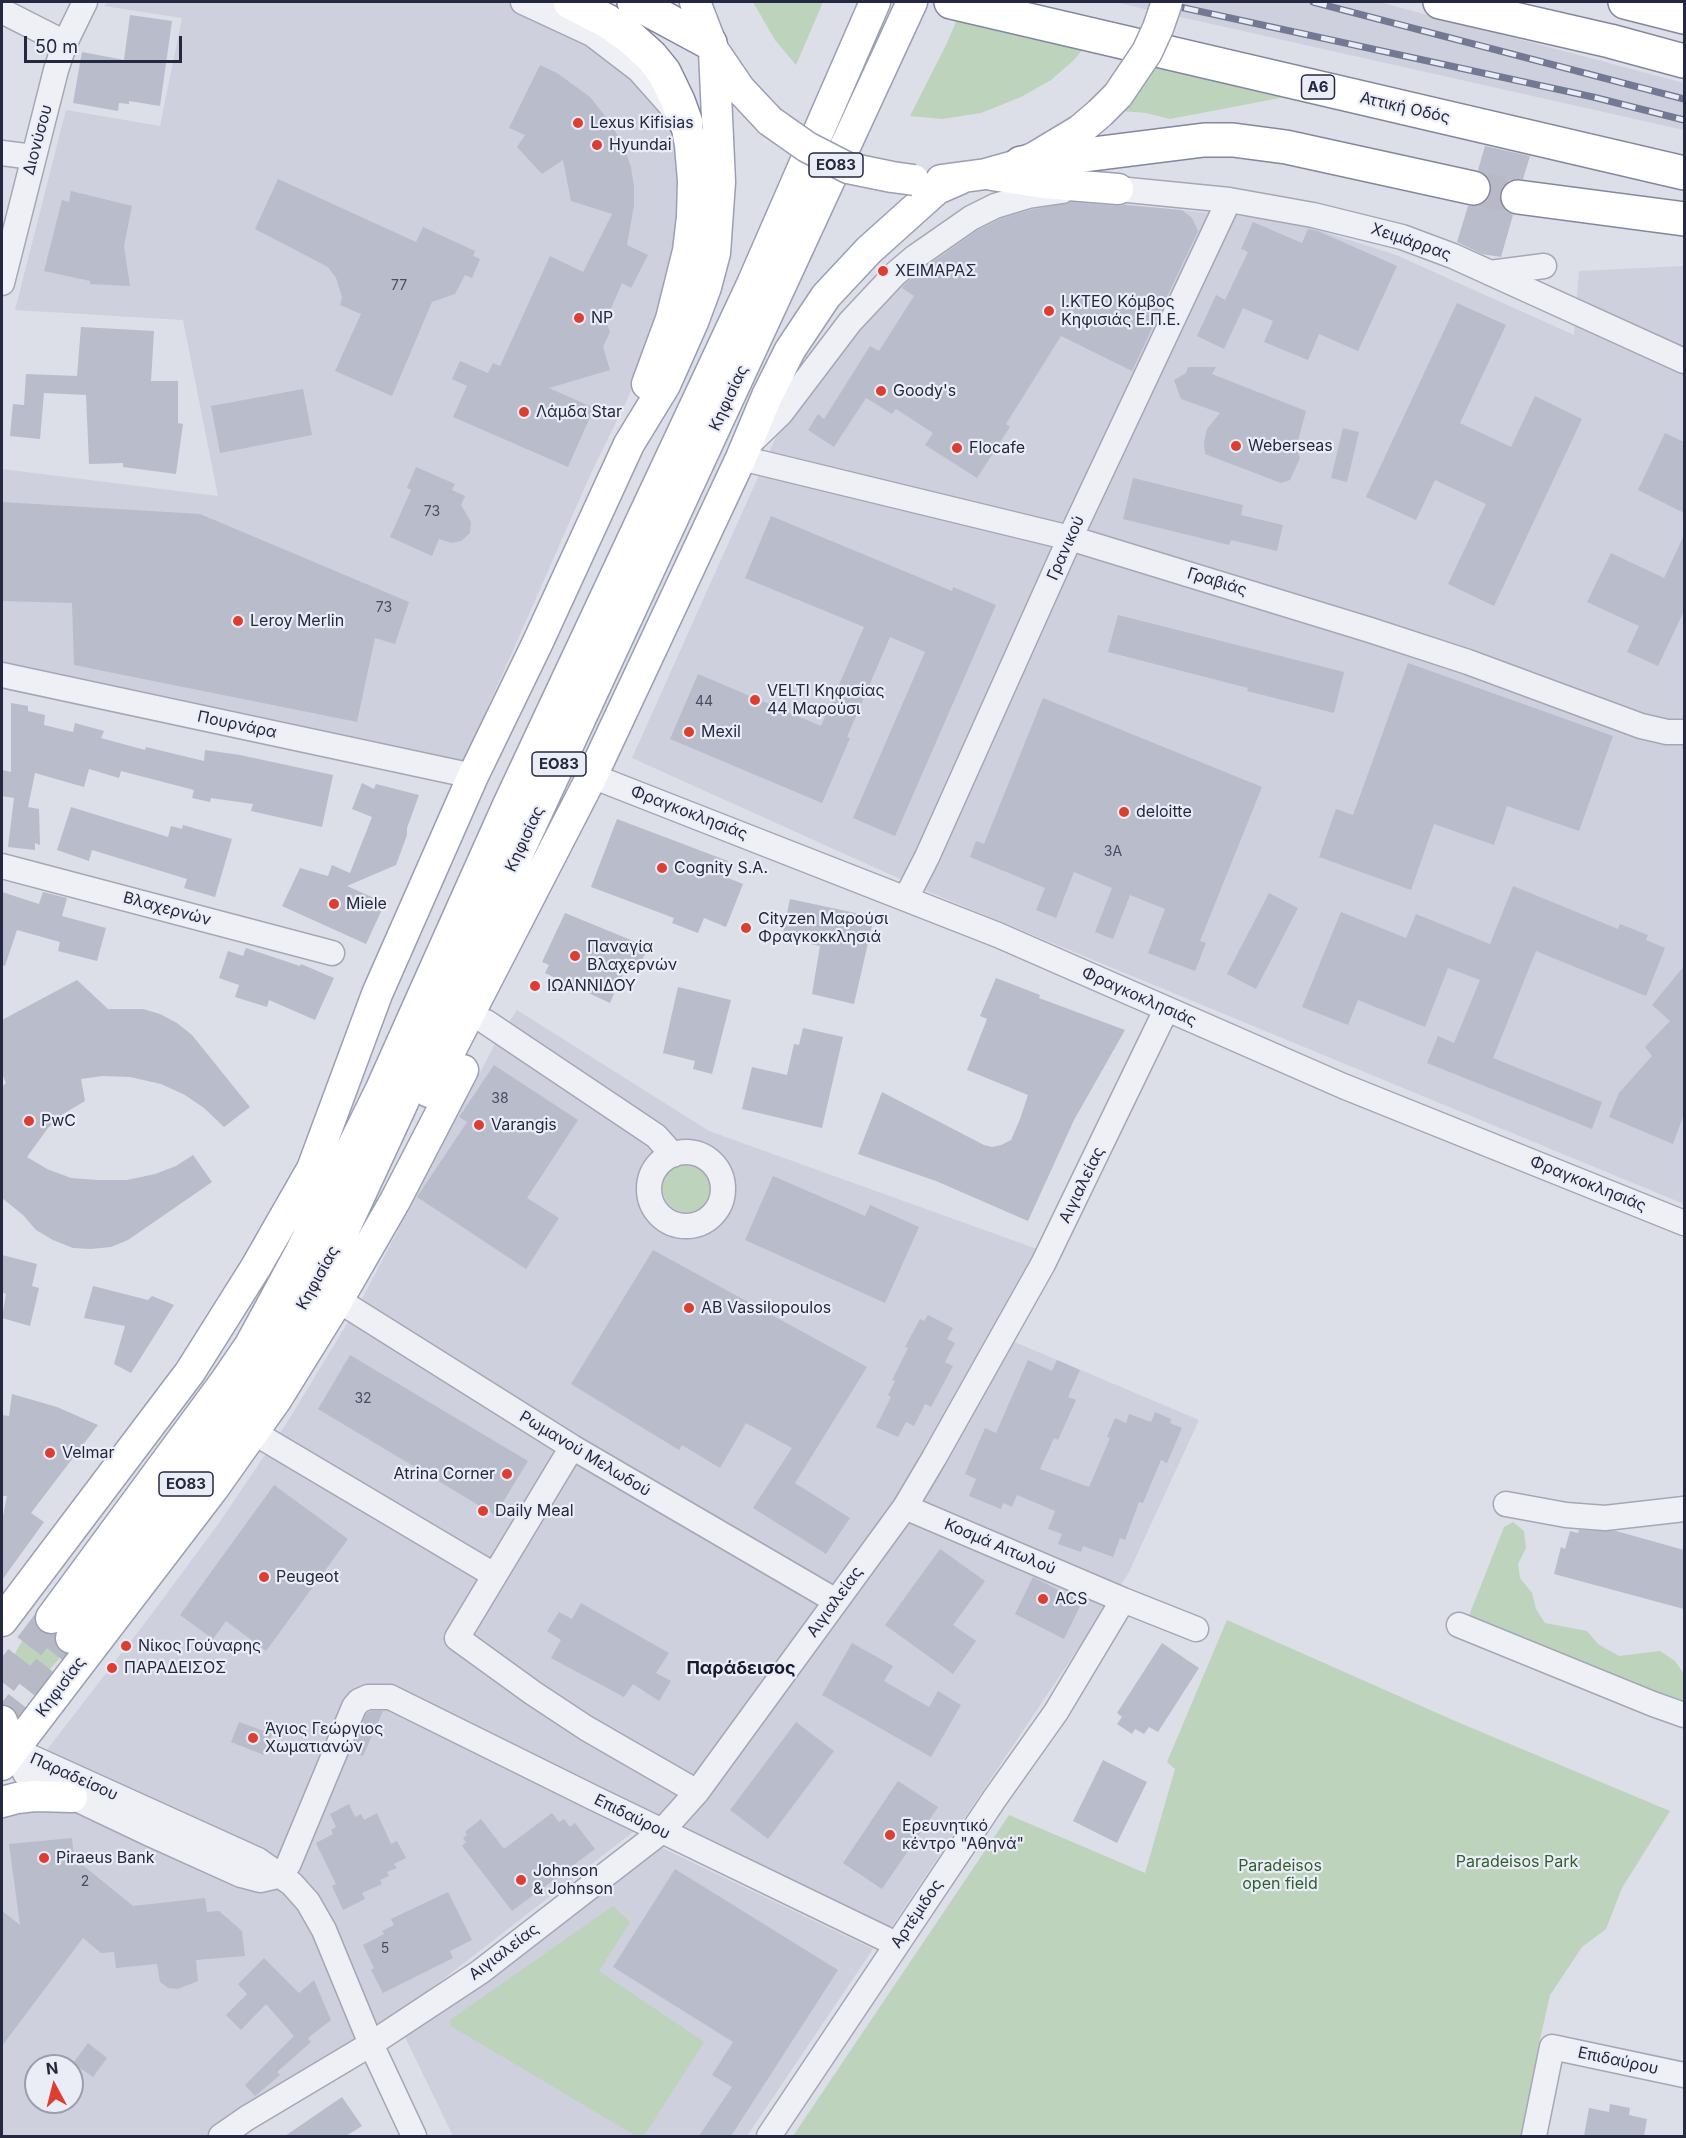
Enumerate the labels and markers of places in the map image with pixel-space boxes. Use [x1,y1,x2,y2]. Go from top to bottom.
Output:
place label: Lexus Kifisias [590,113,694,133]
marker: Lexus Kifisias [571,116,585,130]
place label: Hyundai [609,135,672,155]
marker: Hyundai [590,138,604,152]
place label: ΧΕΙΜΑΡΑΣ [895,261,976,281]
marker: ΧΕΙΜΑΡΑΣ [876,264,890,278]
place label: Ι.ΚΤΕΟ Κόμβος Κηφισιάς Ε.Π.Ε. [1061,292,1181,330]
marker: Ι.ΚΤΕΟ Κόμβος Κηφισιάς Ε.Π.Ε. [1042,304,1056,318]
place label: NP [591,308,613,328]
marker: NP [572,311,586,325]
place label: Goody's [893,381,956,401]
marker: Goody's [874,384,888,398]
place label: Λάμδα Star [536,402,622,422]
marker: Λάμδα Star [517,405,531,419]
place label: Weberseas [1248,436,1333,456]
place label: Flocafe [969,438,1025,458]
marker: Weberseas [1229,439,1243,453]
marker: Flocafe [950,441,964,455]
place label: Leroy Merlin [250,611,344,631]
marker: Leroy Merlin [231,614,245,628]
place label: VELTI Κηφισίας 44 Μαρούσι [767,681,885,719]
marker: VELTI Κηφισίας 44 Μαρούσι [748,693,762,707]
place label: Mexil [701,722,741,742]
marker: Mexil [682,725,696,739]
place label: deloitte [1136,802,1192,822]
marker: deloitte [1117,805,1131,819]
place label: Cognity S.A. [674,858,768,878]
marker: Cognity S.A. [655,861,669,875]
place label: Miele [346,894,387,914]
marker: Miele [327,897,341,911]
place label: Cityzen Μαρούσι Φραγκοκκλησιά [758,909,888,947]
marker: Cityzen Μαρούσι Φραγκοκκλησιά [739,921,753,935]
place label: Παναγία Βλαχερνών [587,937,677,975]
marker: Παναγία Βλαχερνών [568,949,582,963]
place label: ΙΩΑΝΝΙΔΟΥ [547,976,636,996]
marker: ΙΩΑΝΝΙΔΟΥ [528,979,542,993]
place label: PwC [41,1111,76,1131]
marker: PwC [22,1114,36,1128]
place label: Varangis [491,1115,557,1135]
marker: Varangis [472,1118,486,1132]
place label: AB Vassilopoulos [701,1298,831,1318]
marker: AB Vassilopoulos [682,1301,696,1315]
place label: Velmar [62,1443,114,1463]
marker: Velmar [43,1446,57,1460]
place label: Atrina Corner [394,1464,495,1484]
marker: Atrina Corner [500,1467,514,1481]
place label: Daily Meal [495,1501,574,1521]
marker: Daily Meal [476,1504,490,1518]
place label: Peugeot [276,1567,339,1587]
marker: Peugeot [257,1570,271,1584]
place label: ACS [1055,1589,1087,1609]
marker: ACS [1036,1592,1050,1606]
place label: Νίκος Γούναρης [138,1636,261,1656]
marker: Νίκος Γούναρης [119,1639,133,1653]
place label: ΠΑΡΑΔΕΙΣΟΣ [124,1658,226,1678]
marker: ΠΑΡΑΔΕΙΣΟΣ [105,1661,119,1675]
place label: Άγιος Γεώργιος Χωματιανών [265,1719,383,1757]
marker: Άγιος Γεώργιος Χωματιανών [246,1731,260,1745]
place label: Ερευνητικό κέντρο "Αθηνά" [902,1816,1024,1854]
marker: Ερευνητικό κέντρο "Αθηνά" [883,1828,897,1842]
place label: Piraeus Bank [56,1848,155,1868]
marker: Piraeus Bank [37,1851,51,1865]
place label: Johnson & Johnson [533,1861,613,1899]
marker: Johnson & Johnson [514,1873,528,1887]

